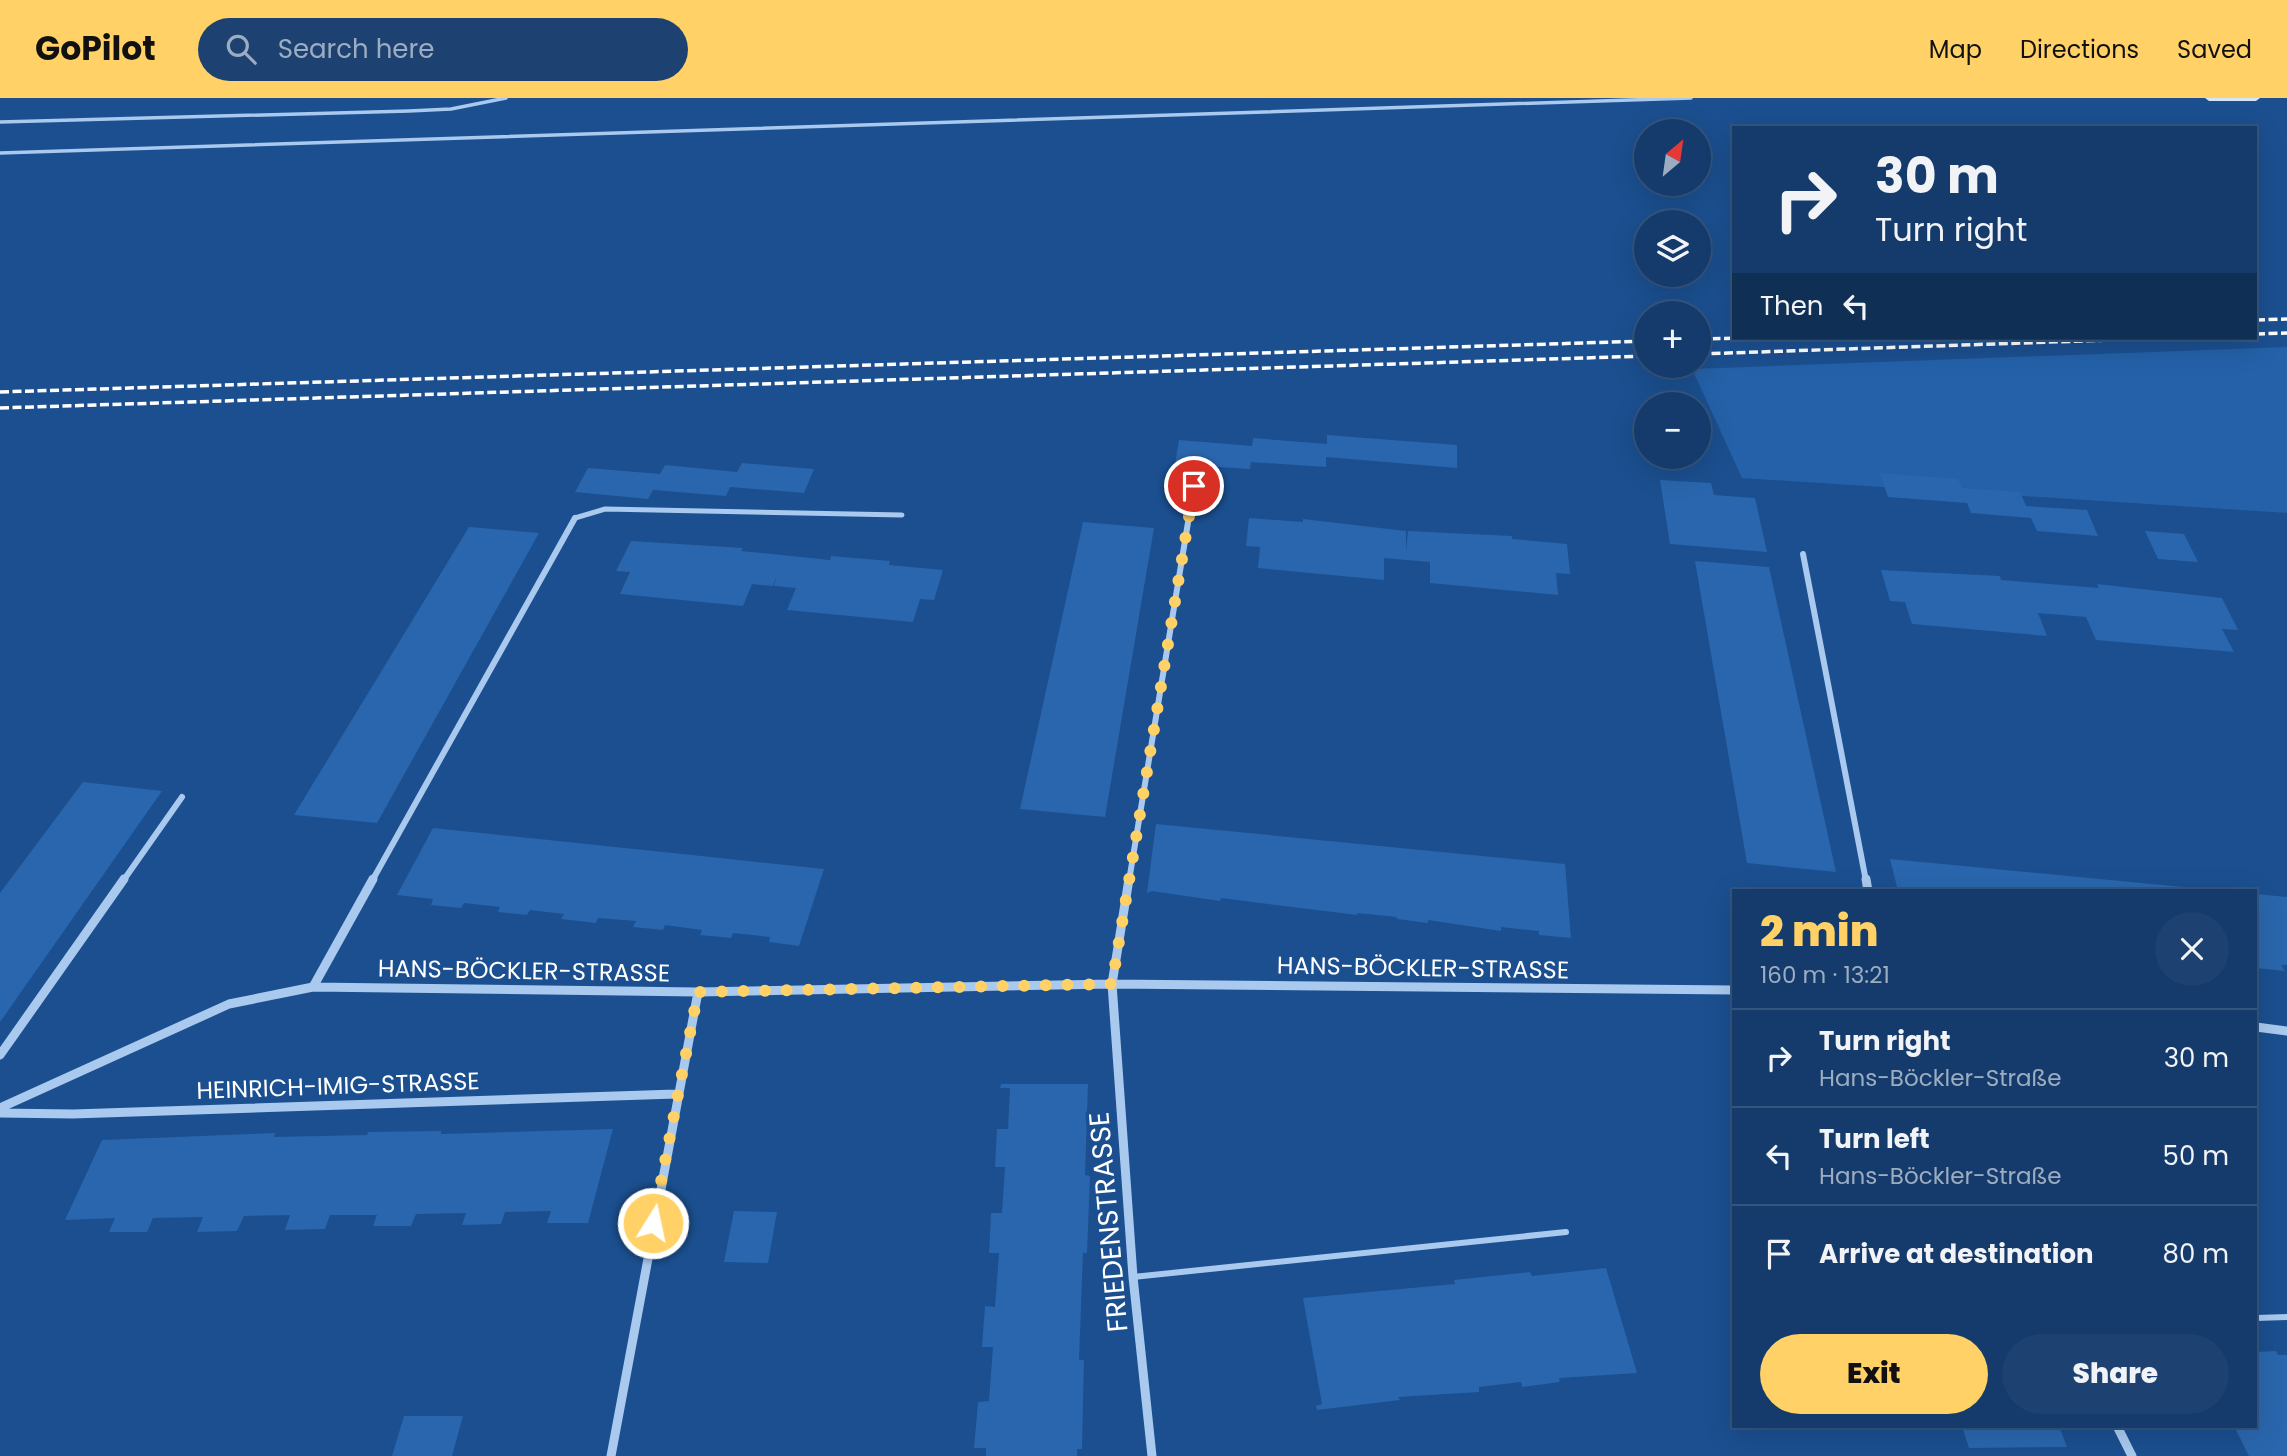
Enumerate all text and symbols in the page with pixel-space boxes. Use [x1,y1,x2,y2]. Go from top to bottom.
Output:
search box [198,18,688,81]
text: GoPilot [35,25,156,72]
icon: search [222,30,260,68]
text: Search here [278,31,434,67]
text: Map [1929,33,1982,66]
text: Directions [2020,33,2139,66]
text: Saved [2177,33,2252,66]
north arrow [1634,119,1712,196]
map controls [1634,119,1711,469]
text: 30 m [1875,142,1999,210]
icon: right [1760,154,1851,245]
text: Turn right [1875,207,2027,252]
button: layers [1634,210,1711,287]
icon: left [1837,287,1875,325]
text: Then [1760,288,1823,324]
button: + [1634,301,1711,378]
button: − [1634,392,1711,469]
pin [1164,456,1224,516]
icon: arrive [1175,467,1213,505]
text: 2 min [1760,902,1878,961]
button: close [2155,912,2229,986]
street label: HANS-BÖCKLER-STRASSE [1277,948,1569,987]
street label: HANS-BÖCKLER-STRASSE [378,951,670,990]
text: 160 m · 13:21 [1760,959,1890,991]
text: Turn right [1819,1023,1951,1059]
icon: right [1760,1039,1798,1077]
text: 30 m [2164,1040,2229,1076]
text: Hans-Böckler-Straße [1819,1062,2062,1094]
street label: HEINRICH-IMIG-STRASSE [196,1064,480,1107]
street label: FRIEDENSTRASSE [1079,1110,1138,1334]
text: Turn left [1819,1121,1930,1157]
icon: left [1760,1137,1798,1175]
text: 50 m [2163,1138,2229,1174]
text: Hans-Böckler-Straße [1819,1160,2062,1192]
position arrow [616,1186,690,1260]
icon: arrive [1760,1235,1798,1273]
text: Arrive at destination [1819,1236,2094,1272]
text: 80 m [2163,1236,2229,1272]
button: Exit [1760,1334,1988,1414]
button: Share [2002,1334,2229,1414]

